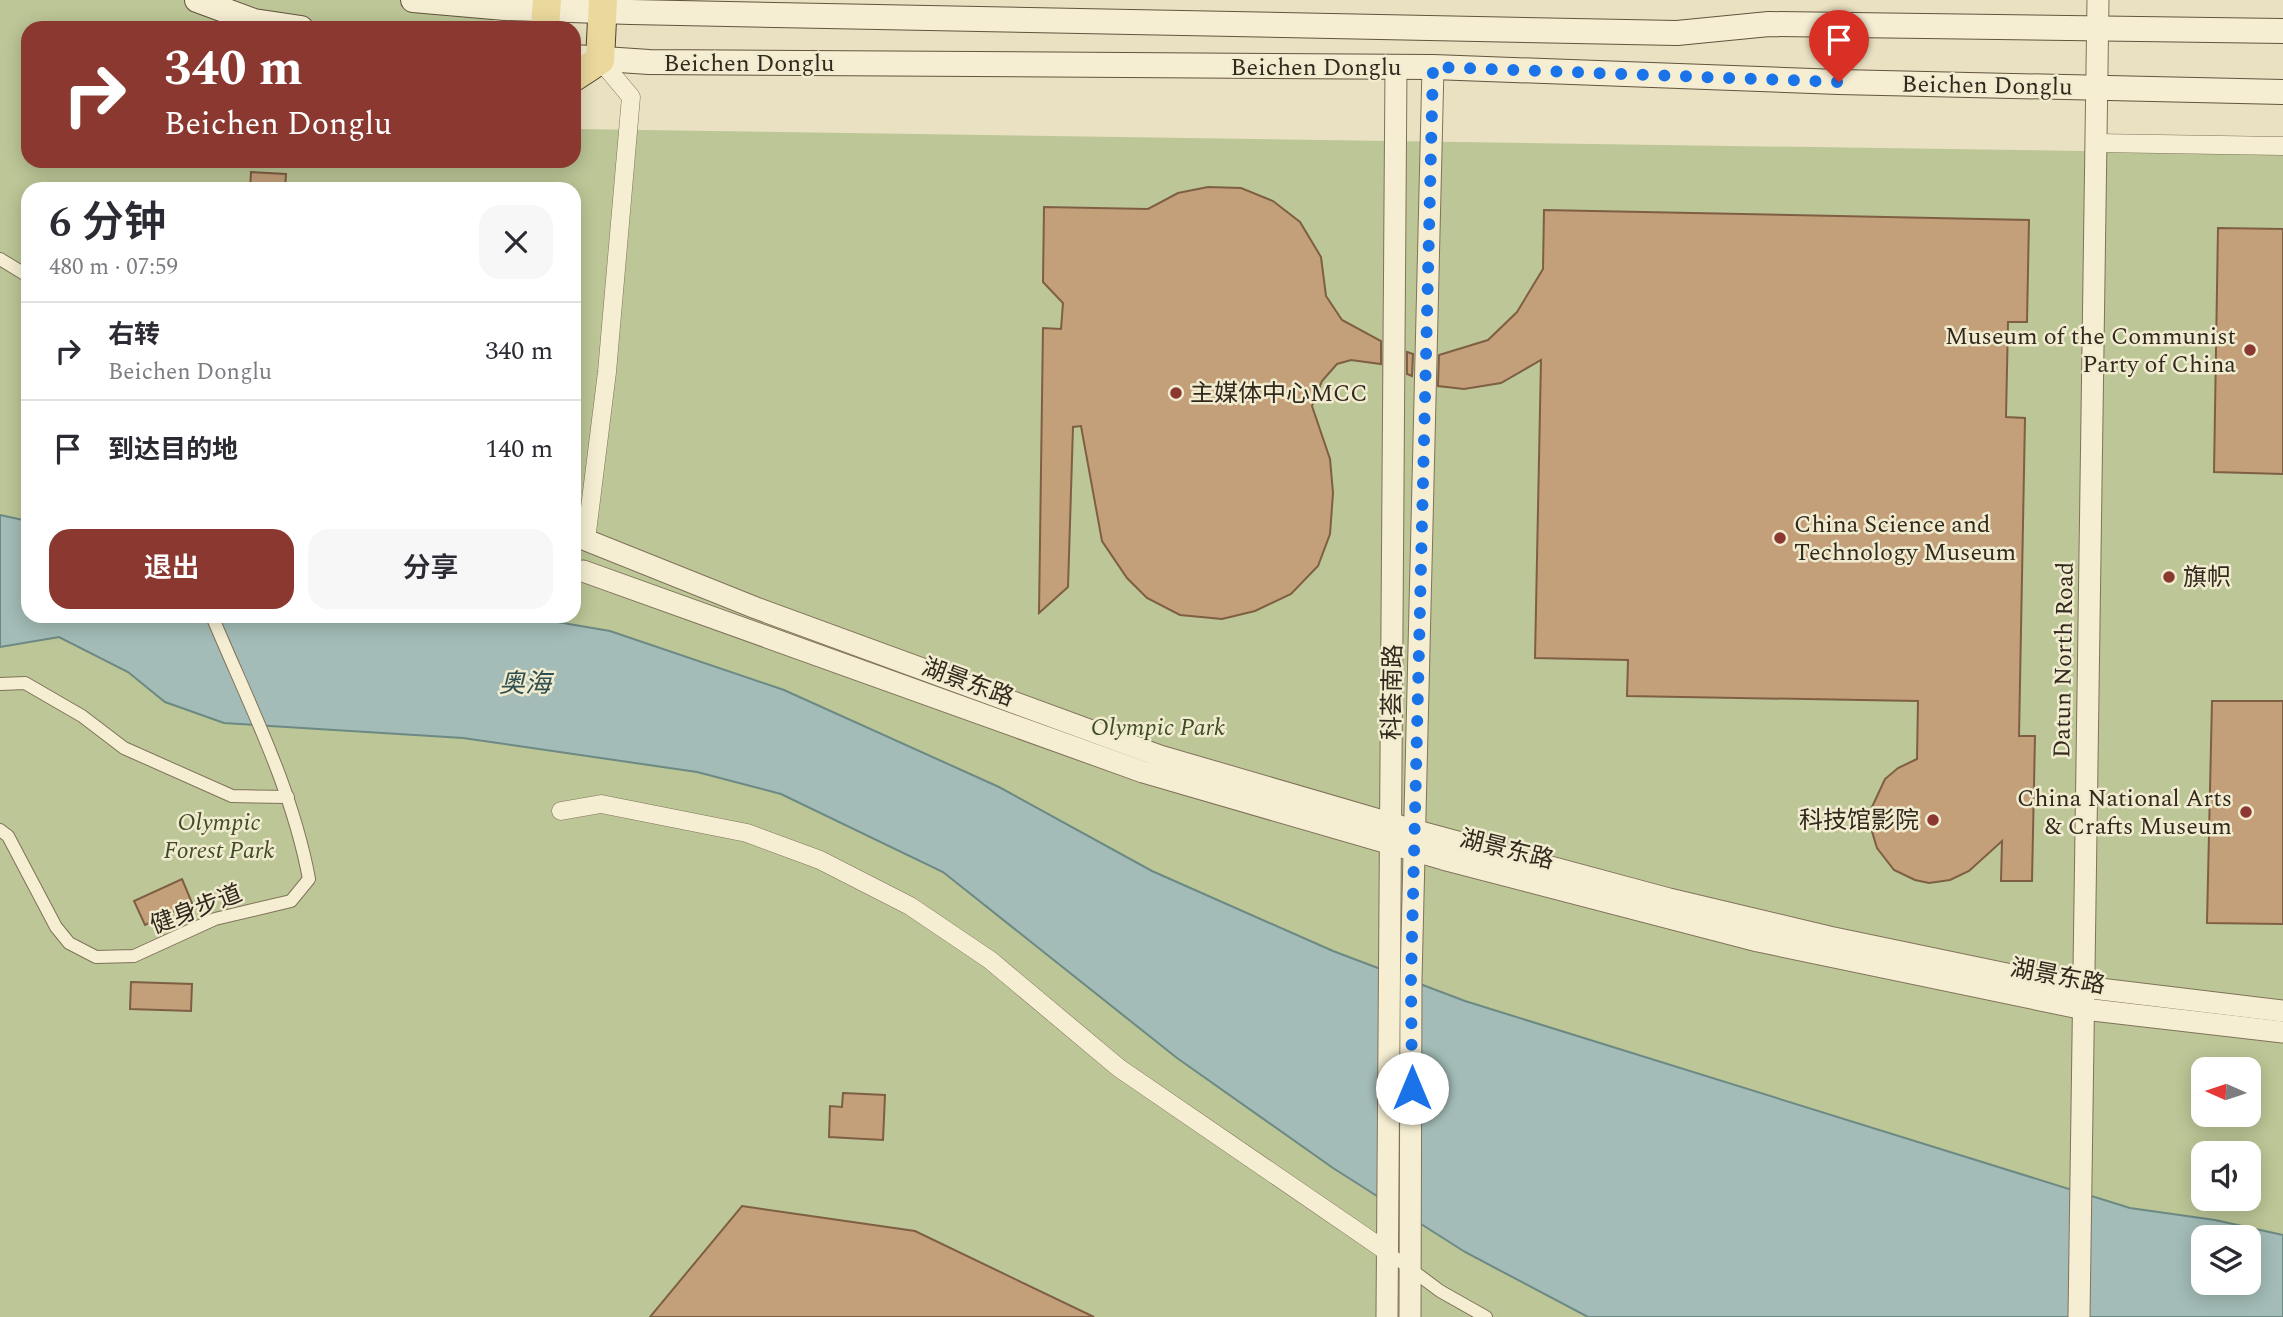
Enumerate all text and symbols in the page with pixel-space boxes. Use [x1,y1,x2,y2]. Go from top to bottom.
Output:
pin [1809,10,1869,82]
icon: arrive [1820,21,1858,59]
text: 340 m [164,32,303,107]
street label: Beichen Donglu [664,46,835,82]
icon: right [49,49,140,140]
street label: Beichen Donglu [1231,50,1402,86]
street label: Beichen Donglu [1901,67,2073,105]
text: Beichen Donglu [164,100,392,149]
text: 6 分钟 [49,192,166,255]
button: close [479,205,553,279]
text: 480 m · 07:59 [49,250,178,285]
text: 右转 [108,315,160,355]
place label: Museum of the Communist Party of China [1945,319,2236,383]
text: 340 m [485,331,553,371]
icon: right [49,332,87,370]
marker: Museum of the Communist Party of China [2242,342,2258,358]
text: Beichen Donglu [108,355,272,390]
place label: 主媒体中心MCC [1190,376,1368,412]
marker: 主媒体中心MCC [1168,385,1184,401]
text: 140 m [485,429,553,469]
icon: arrive [49,430,87,468]
text: 到达目的地 [108,430,238,470]
place label: China Science and Technology Museum [1794,507,2016,571]
button: 退出 [49,529,294,609]
button: 分享 [308,529,553,609]
marker: China Science and Technology Museum [1772,530,1788,546]
place label: 旗帜 [2183,560,2231,596]
street label: Datun North Road [2044,561,2084,759]
marker: 旗帜 [2161,569,2177,585]
street label: 科荟南路 [1374,644,1412,740]
street label: 湖景东路 [916,650,1019,716]
water label: 奥海 [499,664,555,704]
park label: Olympic Park [1091,710,1225,746]
place label: China National Arts & Crafts Museum [2017,781,2232,845]
place label: 科技馆影院 [1799,803,1919,839]
marker: China National Arts & Crafts Museum [2238,804,2254,820]
park label: Olympic Forest Park [164,805,274,869]
marker: 科技馆影院 [1925,812,1941,828]
street label: 湖景东路 [1456,821,1558,879]
street label: 健身步道 [145,876,248,944]
street label: 湖景东路 [2007,950,2108,1004]
position arrow [1375,1051,1449,1125]
north arrow [2191,1057,2261,1127]
map controls [2191,1057,2261,1295]
button: sound [2191,1141,2261,1211]
button: layers [2191,1225,2261,1295]

